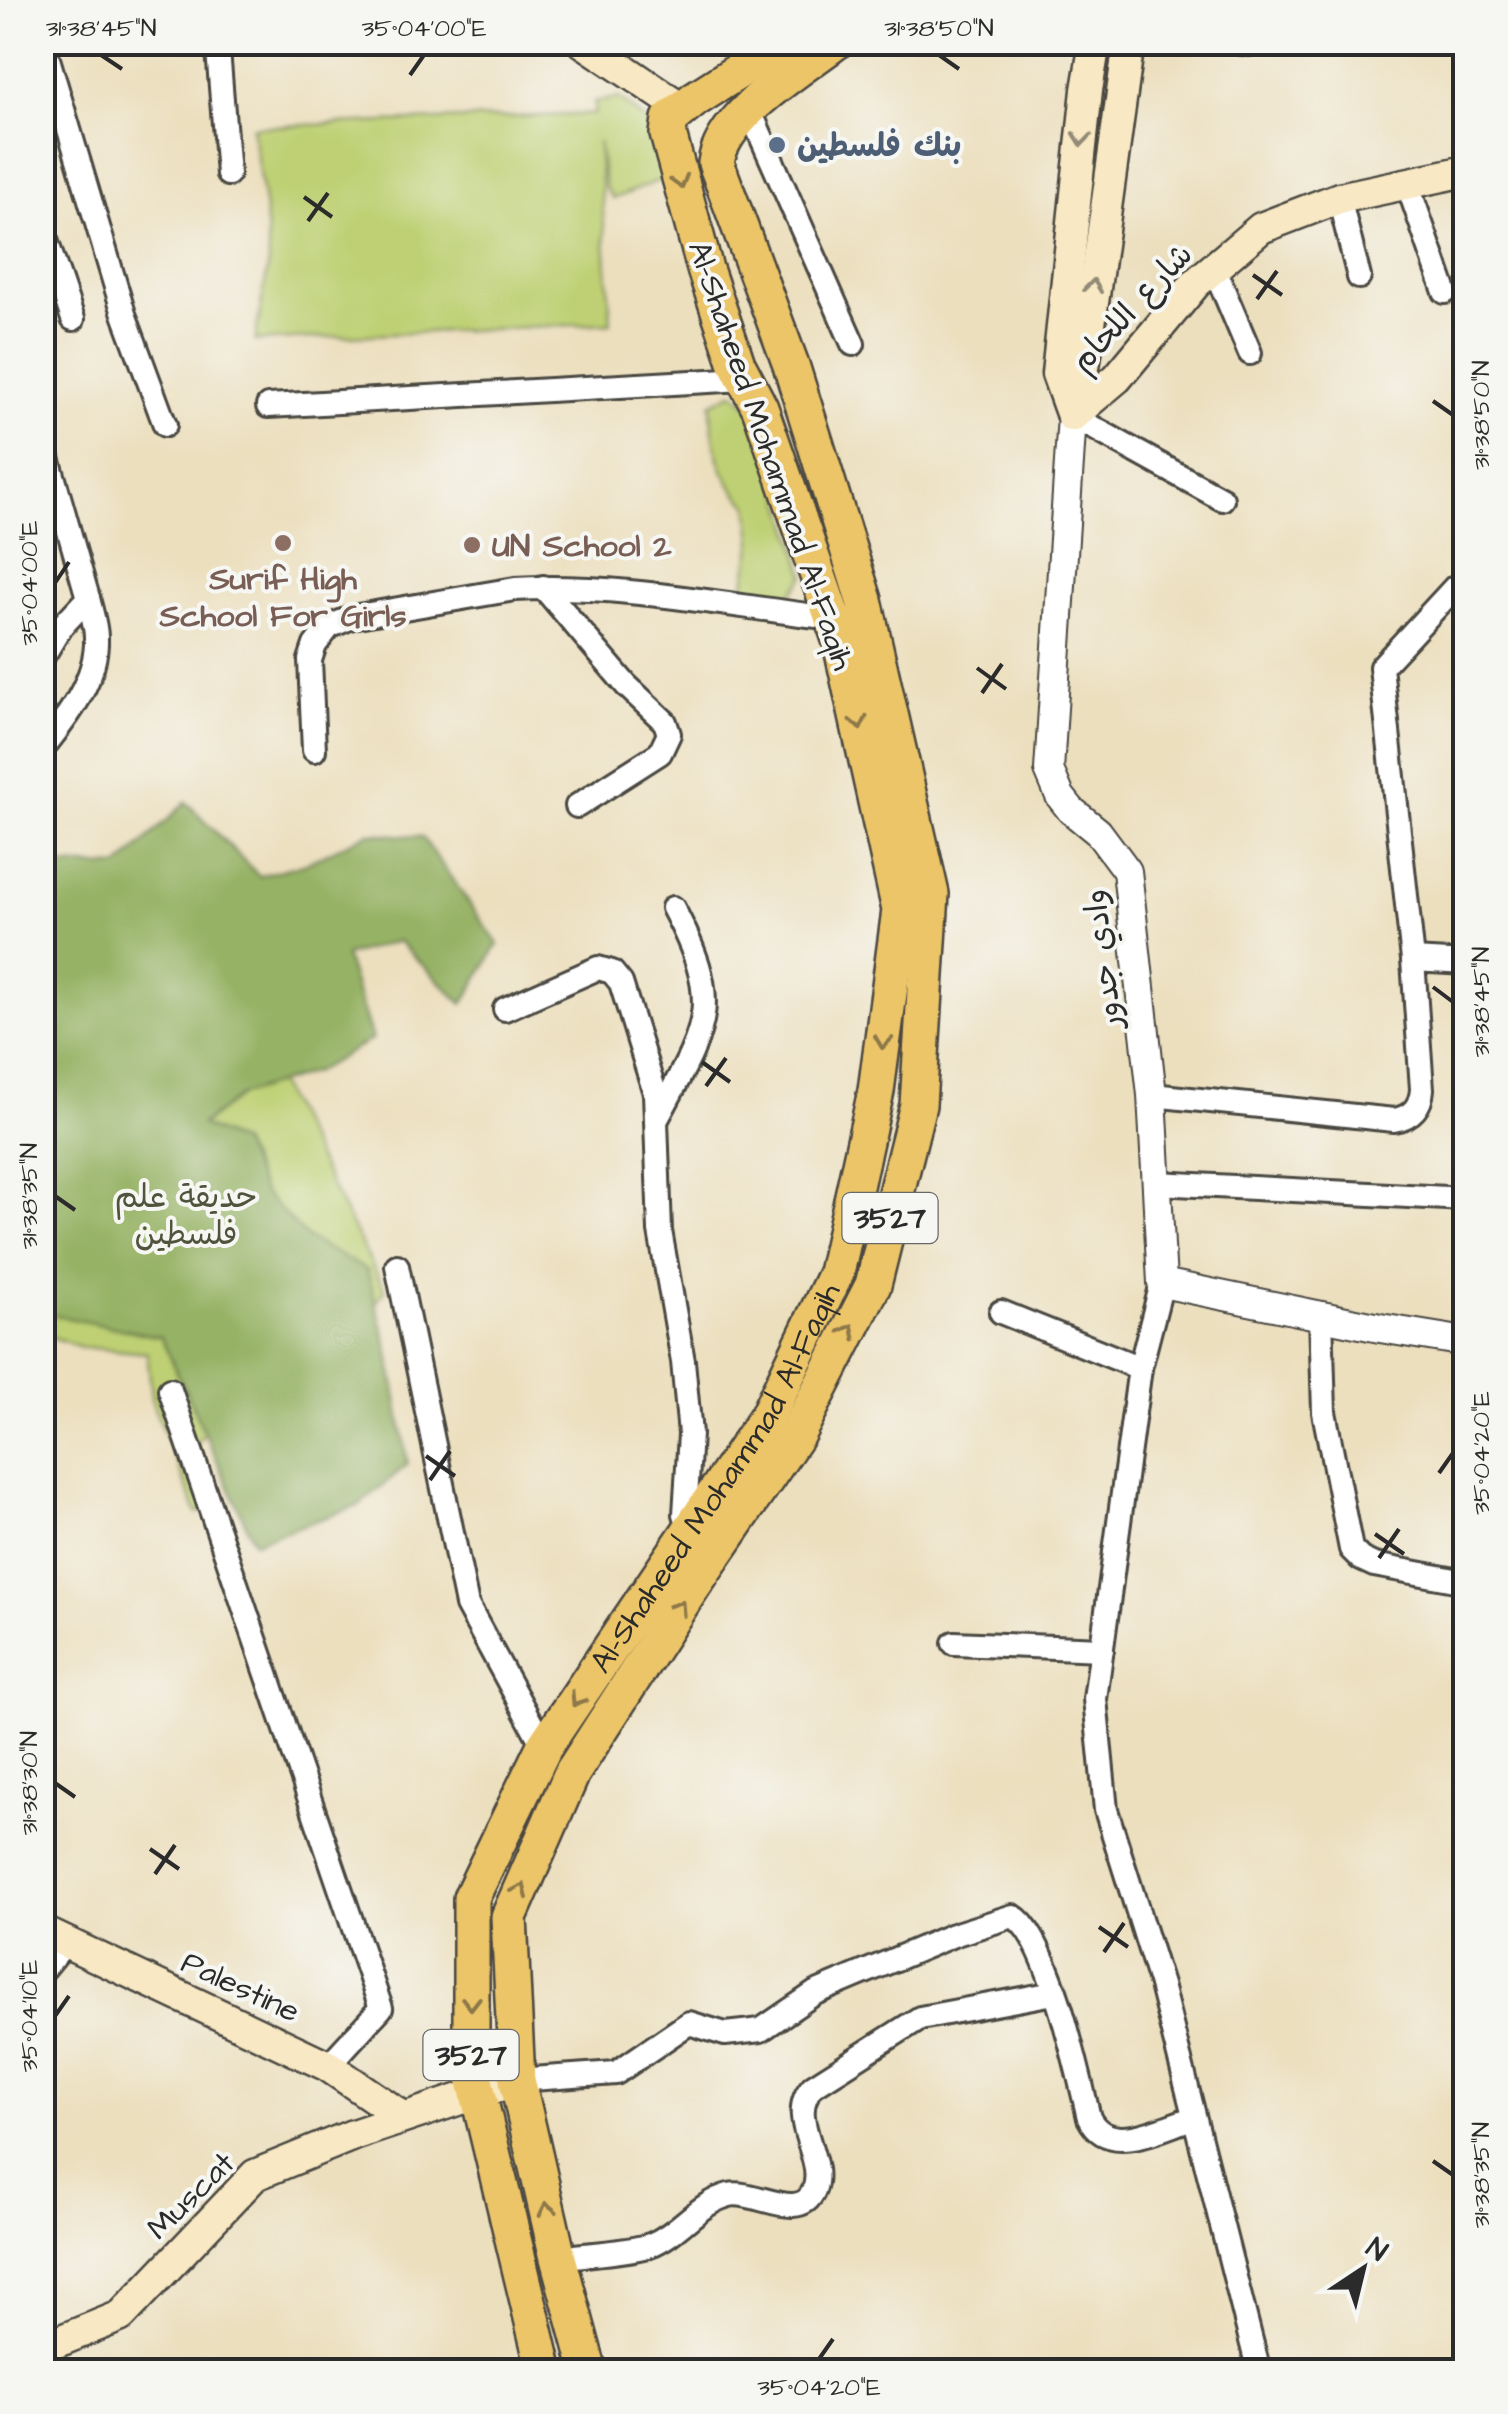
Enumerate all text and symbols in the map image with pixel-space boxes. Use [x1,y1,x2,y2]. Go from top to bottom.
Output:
text: 31°38'45"N [46,11,156,46]
text: 35°04'00"E [362,11,487,46]
text: 31°38'50"N [884,11,994,46]
place label: بنك فلسطين [797,124,962,169]
one-way arrow [1072,131,1093,147]
marker: بنك فلسطين [766,134,788,156]
one-way arrow [668,173,689,190]
street label: شارع اللحام [1060,234,1204,383]
street label: Al-Shaheed Mohammad Al-Faqih [676,235,865,676]
one-way arrow [1082,278,1103,294]
text: 31°38'50"N [1464,360,1499,470]
text: 35°04'00"E [12,520,47,646]
place label: UN School 2 [492,524,672,569]
marker: Surif High School For Girls [272,532,294,554]
marker: UN School 2 [461,534,483,556]
place label: Surif High School For Girls [159,557,406,639]
one-way arrow [847,714,868,731]
street label: وادي جدور [1073,886,1135,1034]
text: 31°38'45"N [1464,947,1499,1057]
one-way arrow [873,1034,894,1050]
text: 31°38'35"N [12,1143,47,1249]
park label: حديقة علم فلسطين [114,1175,258,1257]
road number: 3527 [842,1193,938,1243]
street label: Al-Shaheed Mohammad Al-Faqih [579,1276,852,1682]
one-way arrow [837,1324,856,1342]
text: 35°04'20"E [1464,1391,1499,1515]
one-way arrow [666,1600,685,1618]
one-way arrow [570,1689,589,1707]
text: 31°38'30"N [12,1731,47,1835]
one-way arrow [509,1882,529,1900]
street label: Palestine [174,1940,307,2034]
text: 35°04'10"E [12,1960,47,2072]
one-way arrow [460,1996,482,2011]
road number: 3527 [424,2030,518,2080]
text: 31°38'35"N [1464,2122,1499,2228]
street label: Muscat [137,2142,245,2250]
one-way arrow [538,2201,559,2218]
north arrow [1313,2219,1413,2319]
text: N [1358,2229,1395,2271]
text: 35°04'20"E [757,2370,881,2405]

